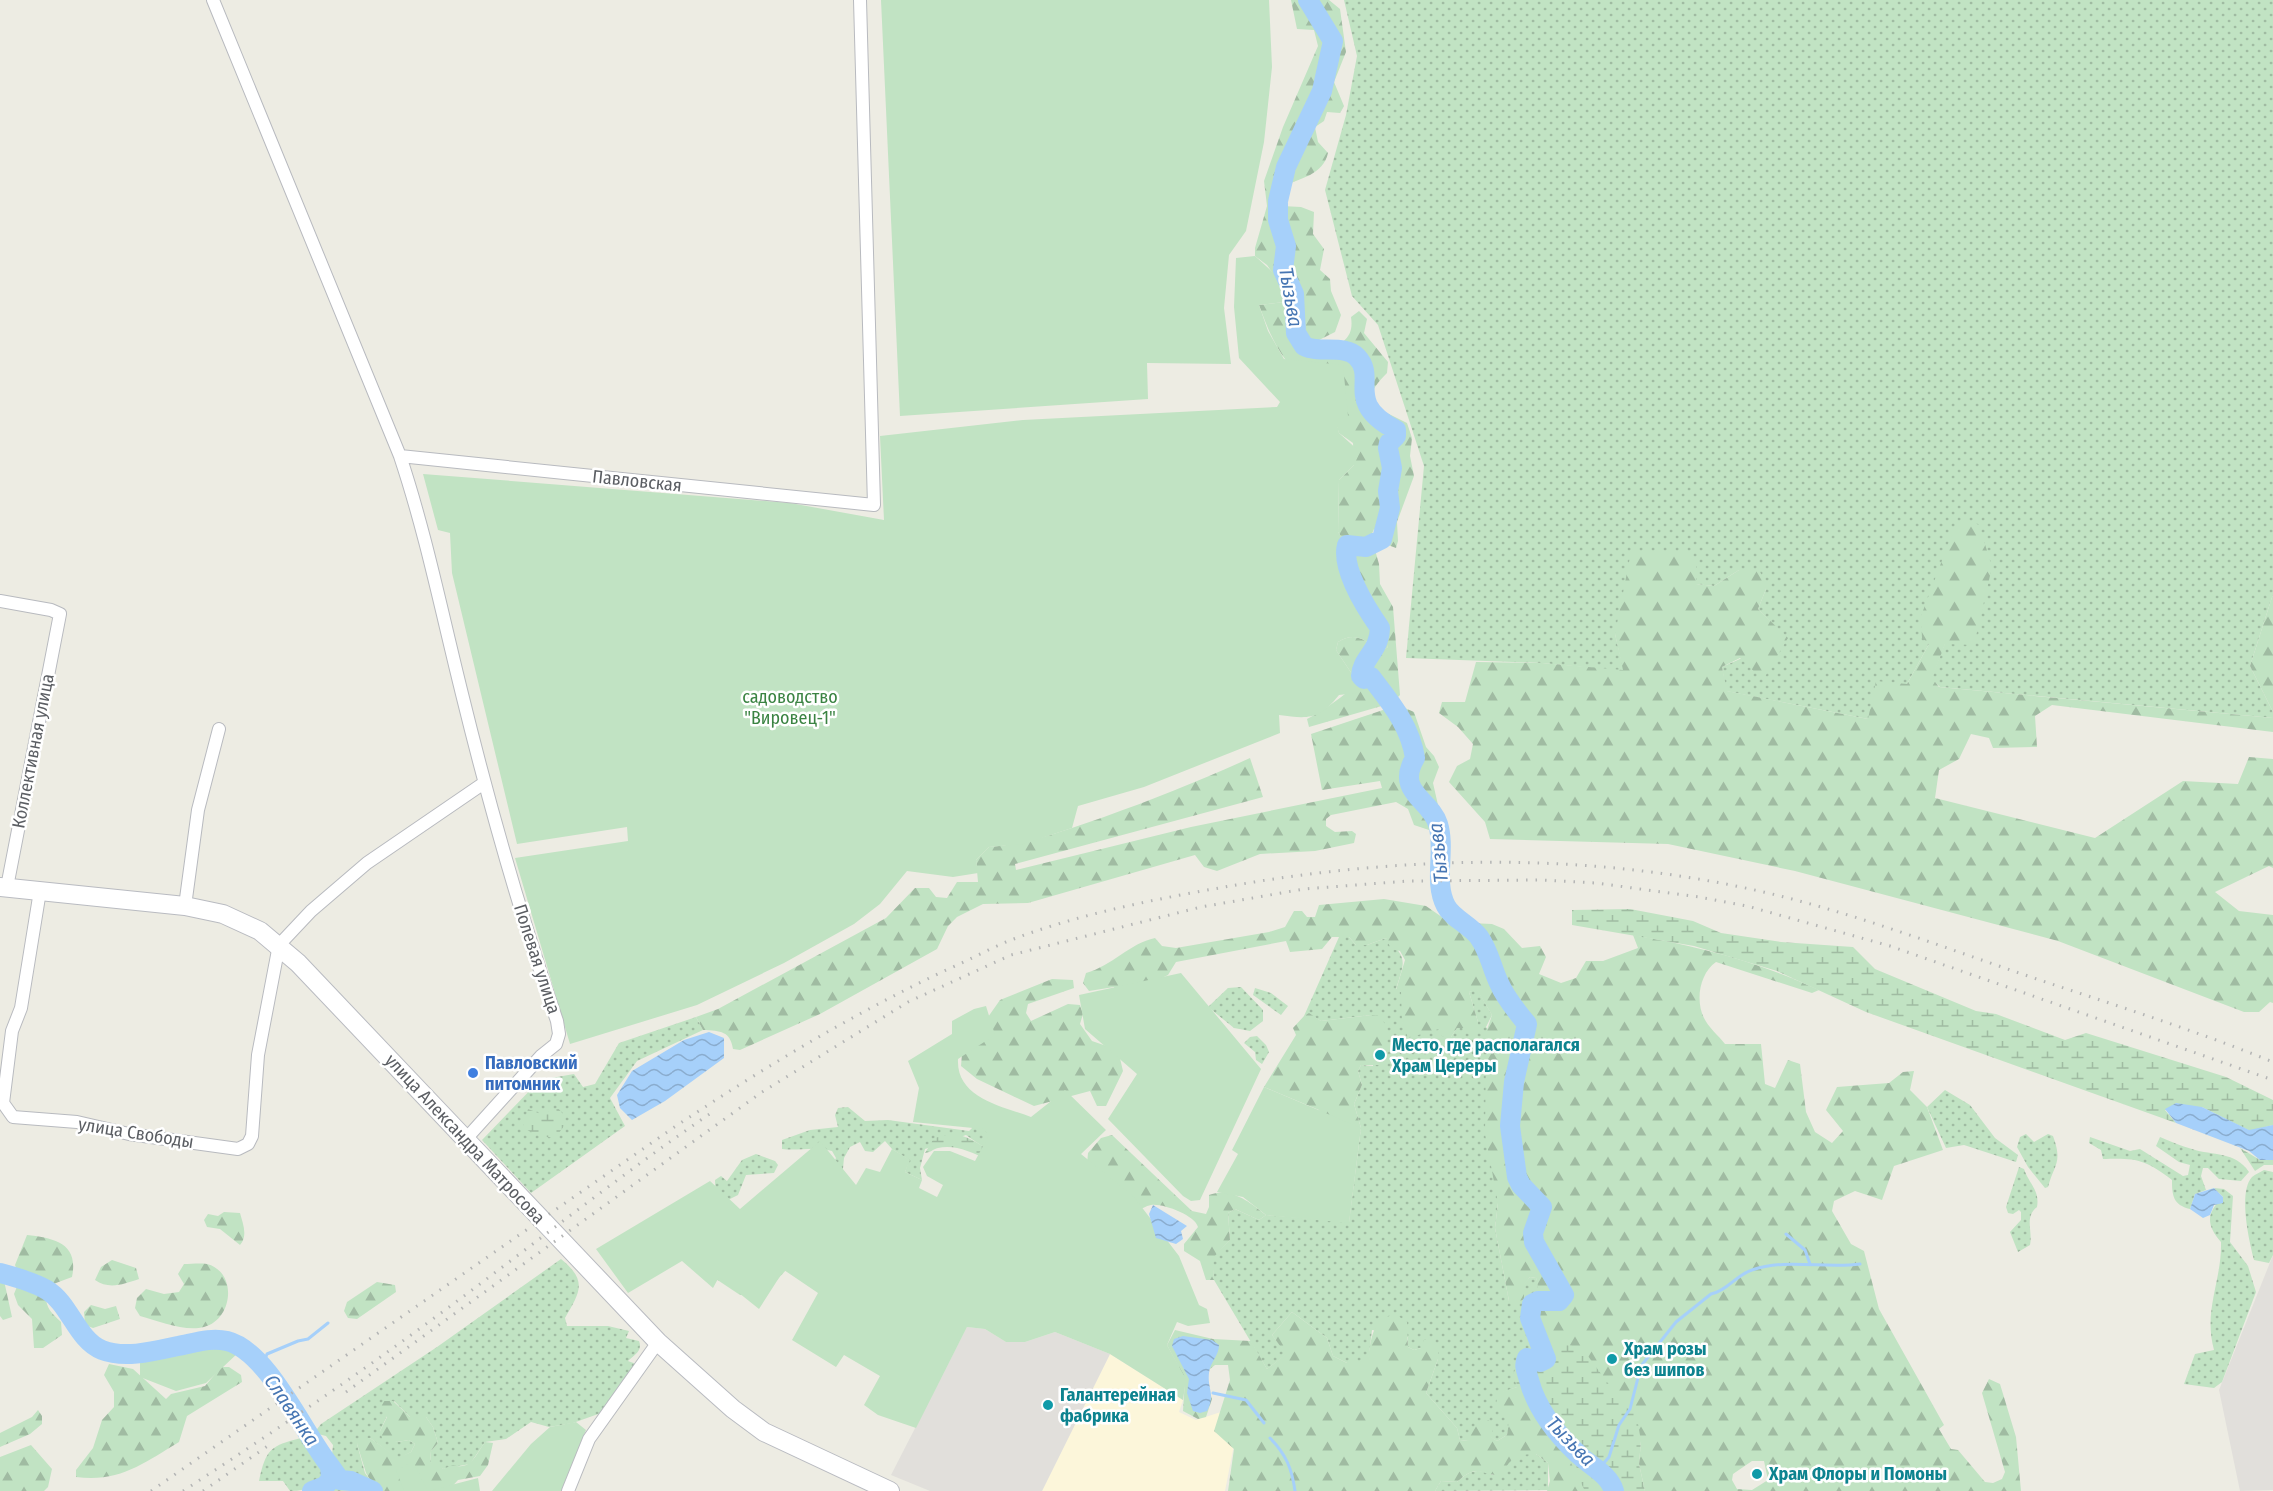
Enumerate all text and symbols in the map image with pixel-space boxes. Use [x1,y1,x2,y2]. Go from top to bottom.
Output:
water label: Тызьва [1274,265,1308,329]
street label: Павловская [591,465,683,497]
street label: Коллективная улица [7,672,59,830]
park label: садоводство "Вировец-1" [742,686,838,729]
water label: Тызьва [1423,822,1453,884]
street label: Полевая улица [509,901,565,1017]
place label: Место, где располагался Храм Цереры [1391,1034,1580,1077]
marker: Место, где располагался Храм Цереры [1373,1048,1387,1062]
street label: улица Александра Матросова [380,1049,550,1229]
place label: Павловский питомник [485,1052,578,1095]
marker: Павловский питомник [466,1066,480,1080]
street label: улица Свободы [77,1113,195,1153]
place label: Храм розы без шипов [1623,1338,1707,1381]
marker: Храм розы без шипов [1605,1352,1619,1366]
water label: Славянка [259,1370,325,1450]
place label: Галантерейная фабрика [1060,1384,1176,1427]
marker: Галантерейная фабрика [1041,1398,1055,1412]
water label: Тызьва [1542,1411,1600,1471]
place label: Храм Флоры и Помоны [1768,1463,1947,1485]
marker: Храм Флоры и Помоны [1750,1467,1764,1481]

